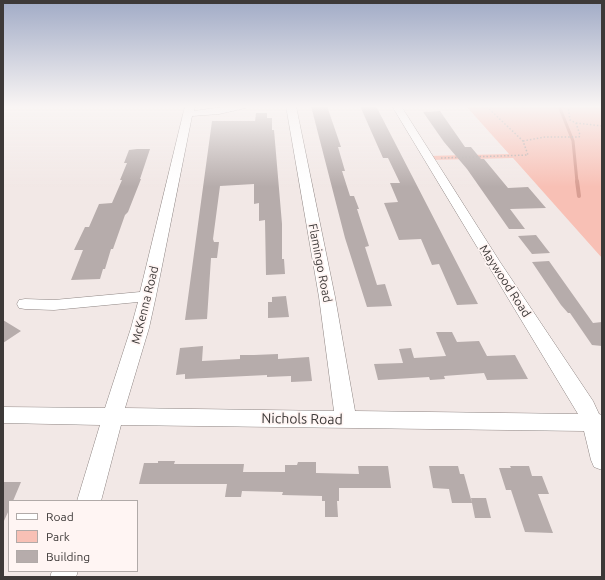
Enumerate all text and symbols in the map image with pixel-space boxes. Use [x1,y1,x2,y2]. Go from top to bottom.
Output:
street label: Flamingo Road [305,222,335,304]
street label: Maywood Road [476,242,534,320]
street label: McKenna Road [128,264,162,346]
street label: Nichols Road [261,410,343,428]
legend [8,500,138,572]
text: Road [46,510,74,523]
text: Park [46,530,70,543]
text: Building [46,550,90,563]

